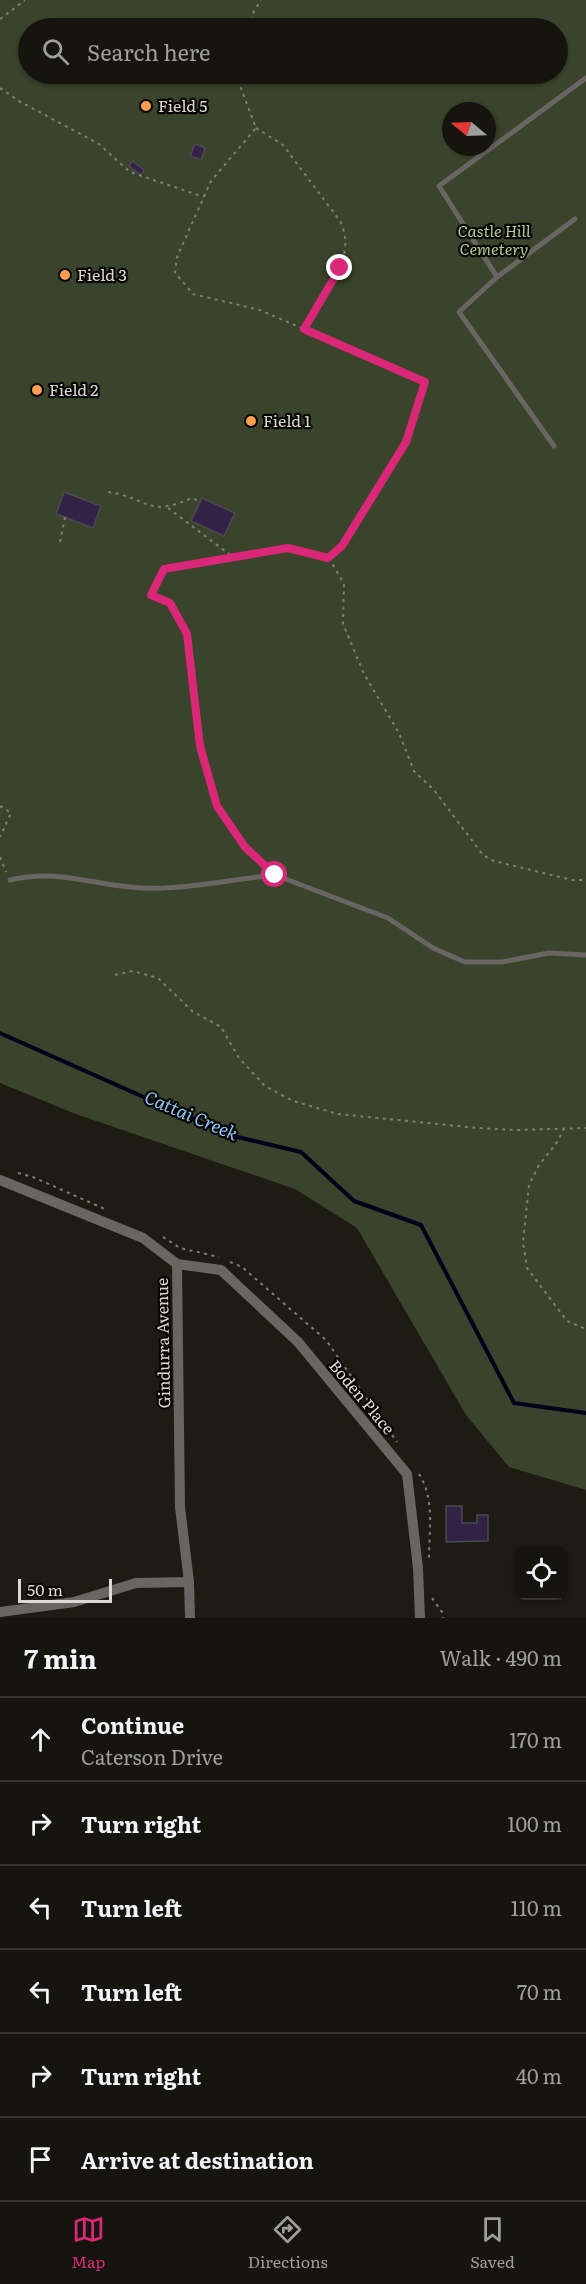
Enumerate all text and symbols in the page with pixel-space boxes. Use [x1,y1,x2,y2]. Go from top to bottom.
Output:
search box [18,18,568,84]
icon: search [39,35,72,68]
text: Search here [87,35,210,68]
place label: Field 5 [158,93,207,117]
marker: Field 5 [139,99,153,113]
north arrow [442,102,496,156]
park label: Castle Hill Cemetery [458,218,531,260]
route end [326,254,352,280]
place label: Field 3 [77,262,127,286]
marker: Field 3 [58,268,72,282]
place label: Field 2 [49,377,98,401]
marker: Field 2 [30,383,44,397]
place label: Field 1 [263,408,311,432]
marker: Field 1 [244,414,258,428]
route start [261,861,287,887]
water label: Cattai Creek [141,1083,243,1146]
street label: Gindurra Avenue [149,1277,175,1409]
street label: Boden Place [324,1354,401,1439]
map controls [514,1546,568,1600]
button: locate [514,1546,568,1600]
scale bar [18,1576,112,1604]
text: 50 m [27,1577,63,1601]
text: 7 min [24,1638,97,1677]
text: Walk · 490 m [440,1642,562,1672]
text: Continue [81,1708,184,1741]
icon: ahead [24,1723,57,1756]
text: 170 m [509,1724,562,1754]
text: Caterson Drive [81,1741,223,1771]
icon: right [24,1807,57,1840]
text: Turn right [81,1807,201,1840]
text: 100 m [507,1808,562,1838]
icon: left [24,1891,57,1924]
text: Turn left [81,1891,182,1924]
text: 110 m [511,1892,562,1922]
icon: left [24,1975,57,2008]
text: Turn left [81,1975,182,2008]
text: 70 m [517,1976,562,2006]
icon: right [24,2059,57,2092]
text: Turn right [81,2059,201,2092]
text: 40 m [516,2060,562,2090]
icon: arrive [24,2143,57,2176]
text: Arrive at destination [81,2143,314,2176]
tab: Map [71,2213,105,2273]
tab: Directions [248,2213,328,2273]
tab: Saved [470,2213,515,2273]

